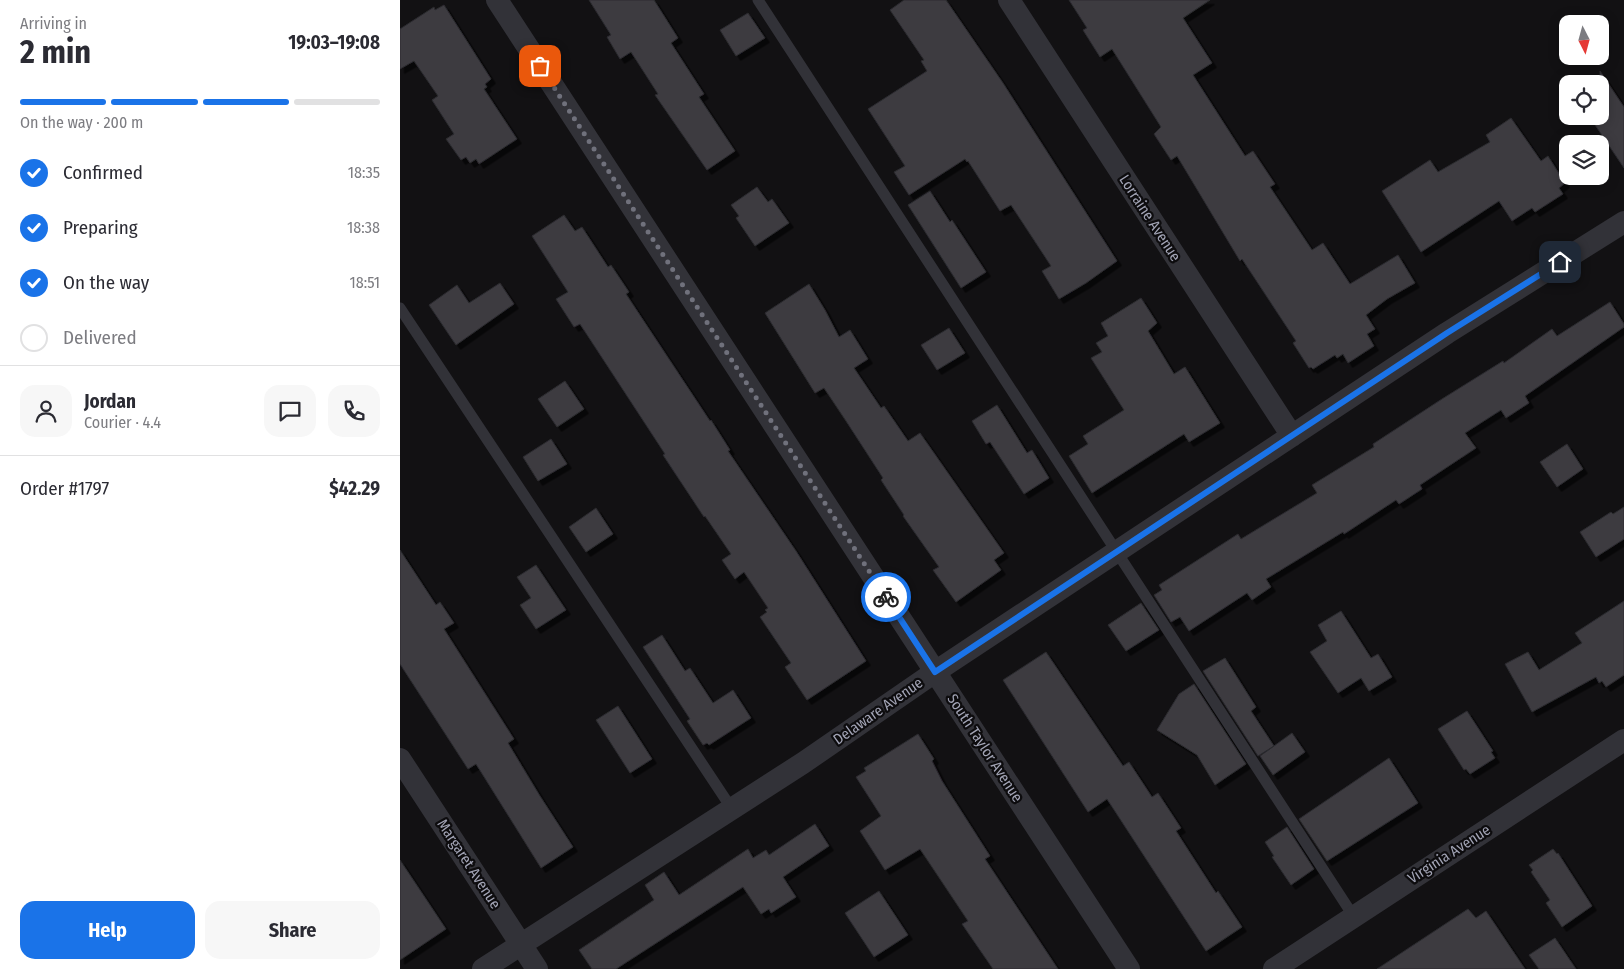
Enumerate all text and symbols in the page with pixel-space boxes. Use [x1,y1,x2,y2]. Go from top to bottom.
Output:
text: Arriving in [20,14,87,33]
north arrow [1559,15,1609,65]
map controls [1559,15,1609,185]
text: 19:03–19:08 [288,31,380,54]
text: 2 min [20,33,91,71]
pin [519,45,561,87]
icon: bag [526,52,554,80]
button: locate [1559,75,1609,125]
text: On the way · 200 m [20,113,143,132]
button: layers [1559,135,1609,185]
icon: check [20,159,48,187]
text: Confirmed [63,161,143,184]
text: 18:35 [348,163,380,182]
street label: Lorraine Avenue [1115,171,1185,265]
icon: check [20,214,48,242]
text: Preparing [63,216,138,239]
text: 18:38 [347,218,380,237]
pin [1539,241,1581,283]
icon: home [1546,248,1574,276]
icon: check [20,269,48,297]
text: On the way [63,271,149,294]
text: 18:51 [350,273,380,292]
text: Delivered [63,326,137,349]
button: person [20,385,72,437]
button: chat [264,385,316,437]
button: phone [328,385,380,437]
text: Jordan [84,390,136,413]
text: Courier · 4.4 [84,413,161,432]
text: Order #1797 [20,477,109,500]
text: $42.29 [329,477,380,500]
courier [861,572,911,622]
icon: bike [872,583,900,611]
street label: Delaware Avenue [830,673,926,749]
street label: South Taylor Avenue [943,691,1027,805]
street label: Margaret Avenue [433,816,505,912]
street label: Virginia Avenue [1404,821,1494,887]
button: Help [20,901,195,959]
button: Share [205,901,380,959]

